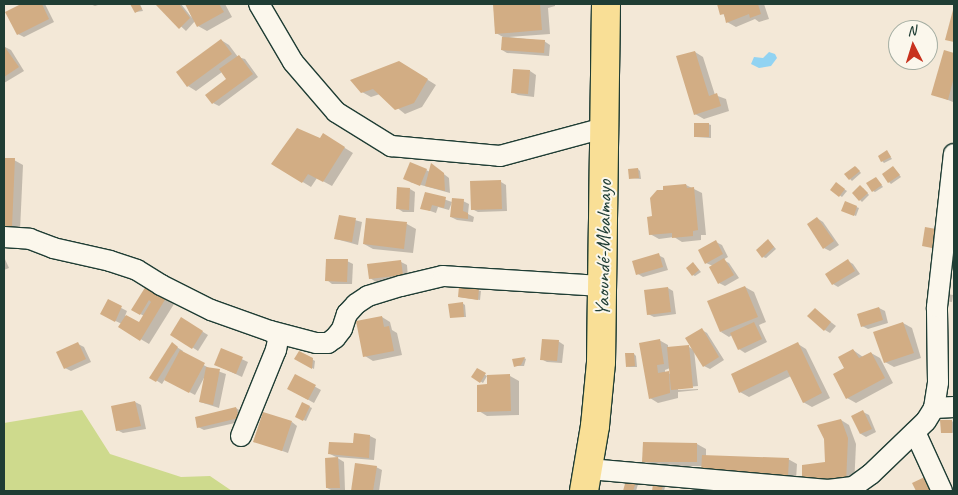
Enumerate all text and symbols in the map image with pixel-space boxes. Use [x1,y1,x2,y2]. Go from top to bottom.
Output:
north arrow [888,20,938,70]
text: N [907,22,917,39]
street label: Yaoundé-Mbalmayo [589,179,617,317]

